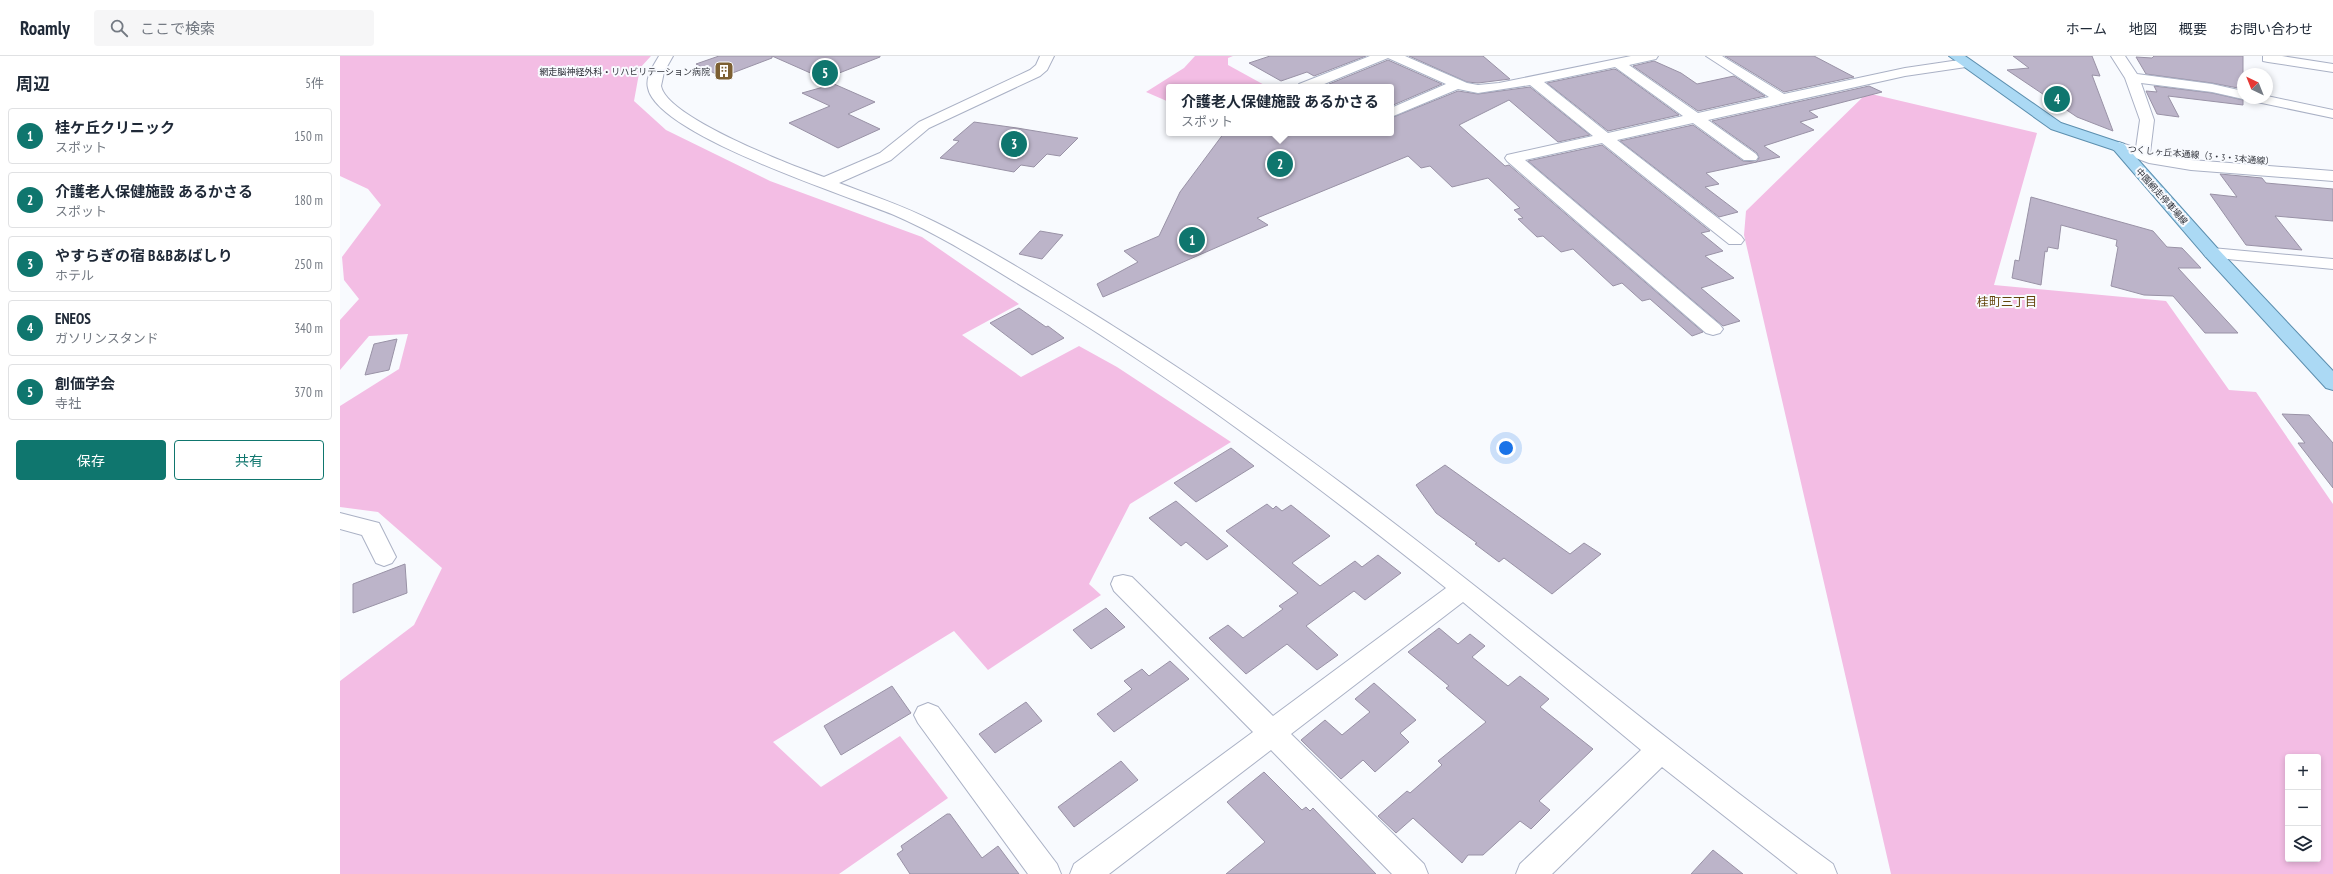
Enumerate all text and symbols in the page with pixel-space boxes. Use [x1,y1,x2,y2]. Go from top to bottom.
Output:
search box [94,10,374,46]
text: Roamly [20,16,70,40]
icon: search [108,17,130,39]
text: ここで検索 [140,19,215,38]
text: ホーム [2065,20,2107,38]
text: 地図 [2129,20,2157,38]
text: 概要 [2179,20,2207,38]
text: お問い合わせ [2229,20,2313,38]
pin: 5 [812,58,838,88]
building icon: 網走脳神経外科・リハビリテーション病院 [713,60,735,82]
place label: 網走脳神経外科・リハビリテーション病院 [539,66,710,77]
north arrow [2237,68,2273,104]
text: 周辺 [16,73,50,95]
text: 5件 [305,75,324,92]
popup [1166,84,1394,136]
pin: 4 [2044,84,2070,114]
text: 介護老人保健施設 あるかさる [1181,92,1379,111]
text: スポット [1181,113,1233,130]
text: 桂ケ丘クリニック [55,118,175,137]
text: 1 [27,128,33,145]
text: 150 m [294,128,323,145]
pin: 3 [1001,129,1027,159]
text: スポット [55,139,107,156]
street label: つくしヶ丘本通線（3・3・3本通線） [2127,143,2275,167]
pin: 2 [1267,149,1293,179]
street label: 中園網走停車場線 [2134,166,2191,227]
text: 介護老人保健施設 あるかさる [55,182,253,201]
text: 2 [27,192,33,209]
text: 180 m [294,192,323,209]
text: スポット [55,203,107,220]
pin: 1 [1179,225,1205,255]
text: やすらぎの宿 B&Bあばしり [55,246,233,265]
text: 3 [27,256,33,273]
text: 250 m [294,256,323,273]
text: ホテル [55,267,94,284]
district label: 桂町三丁目 [1977,294,2037,309]
text: ENEOS [55,309,91,328]
text: 4 [27,320,33,337]
text: 340 m [294,320,323,337]
text: ガソリンスタンド [55,330,159,347]
text: 創価学会 [55,374,115,393]
text: 5 [27,384,33,401]
text: 370 m [294,384,323,401]
text: 寺社 [55,395,81,412]
your location [1496,438,1516,458]
button: 保存 [16,440,166,480]
button: 共有 [174,440,324,480]
map controls [2285,754,2321,862]
button: + [2285,754,2321,790]
button: − [2285,790,2321,826]
button: layers [2285,826,2321,862]

